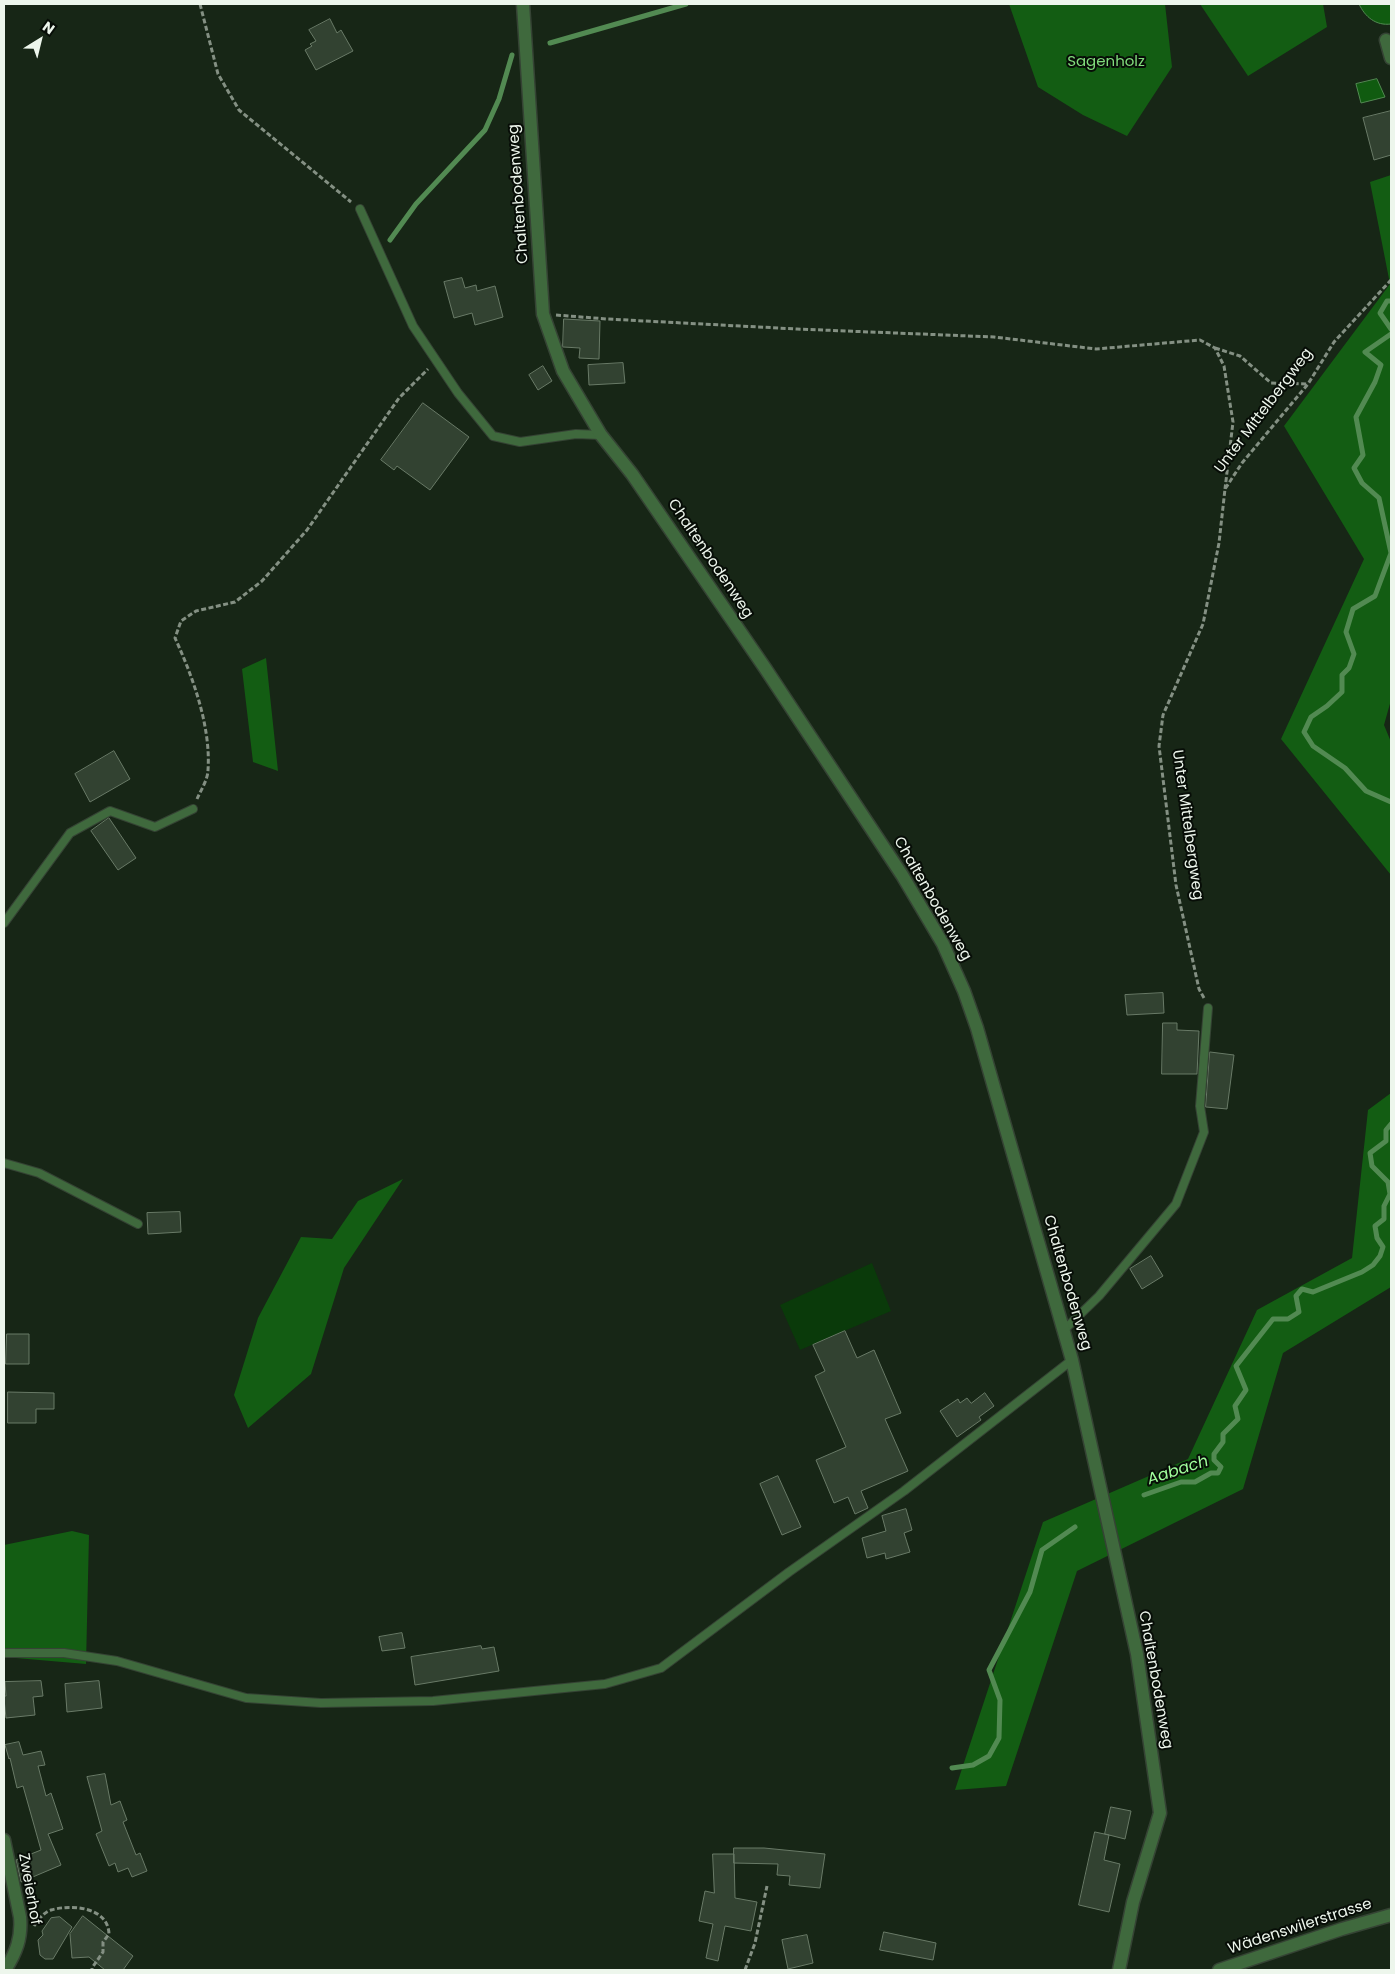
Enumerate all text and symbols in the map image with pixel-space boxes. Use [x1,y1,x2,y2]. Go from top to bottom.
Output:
north arrow [15,15,65,65]
text: N [39,17,59,39]
park label: Sagenholz [1067,53,1145,71]
street label: Chaltenbodenweg [505,124,533,264]
street label: Unter Mittelbergweg [1211,345,1317,477]
street label: Chaltenbodenweg [663,496,757,622]
street label: Unter Mittelbergweg [1168,749,1206,901]
street label: Chaltenbodenweg [889,834,975,964]
street label: Chaltenbodenweg [1039,1213,1095,1353]
water label: Aabach [1145,1452,1211,1490]
street label: Chaltenbodenweg [1134,1610,1176,1750]
street label: Zweierhof [14,1852,44,1926]
street label: Wädenswilerstrasse [1226,1895,1374,1959]

